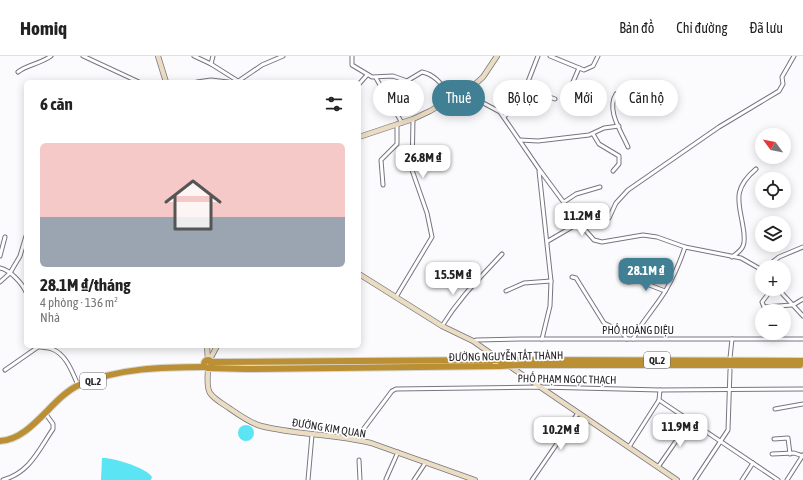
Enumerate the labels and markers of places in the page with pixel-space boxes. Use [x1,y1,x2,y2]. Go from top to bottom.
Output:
pin: 26.8M ₫ [386,145,460,179]
pin: 11.2M ₫ [545,203,619,237]
pin: 28.1M ₫ [609,258,683,292]
pin: 15.5M ₫ [416,262,490,296]
pin: 11.9M ₫ [643,414,717,448]
pin: 10.2M ₫ [524,417,598,451]

